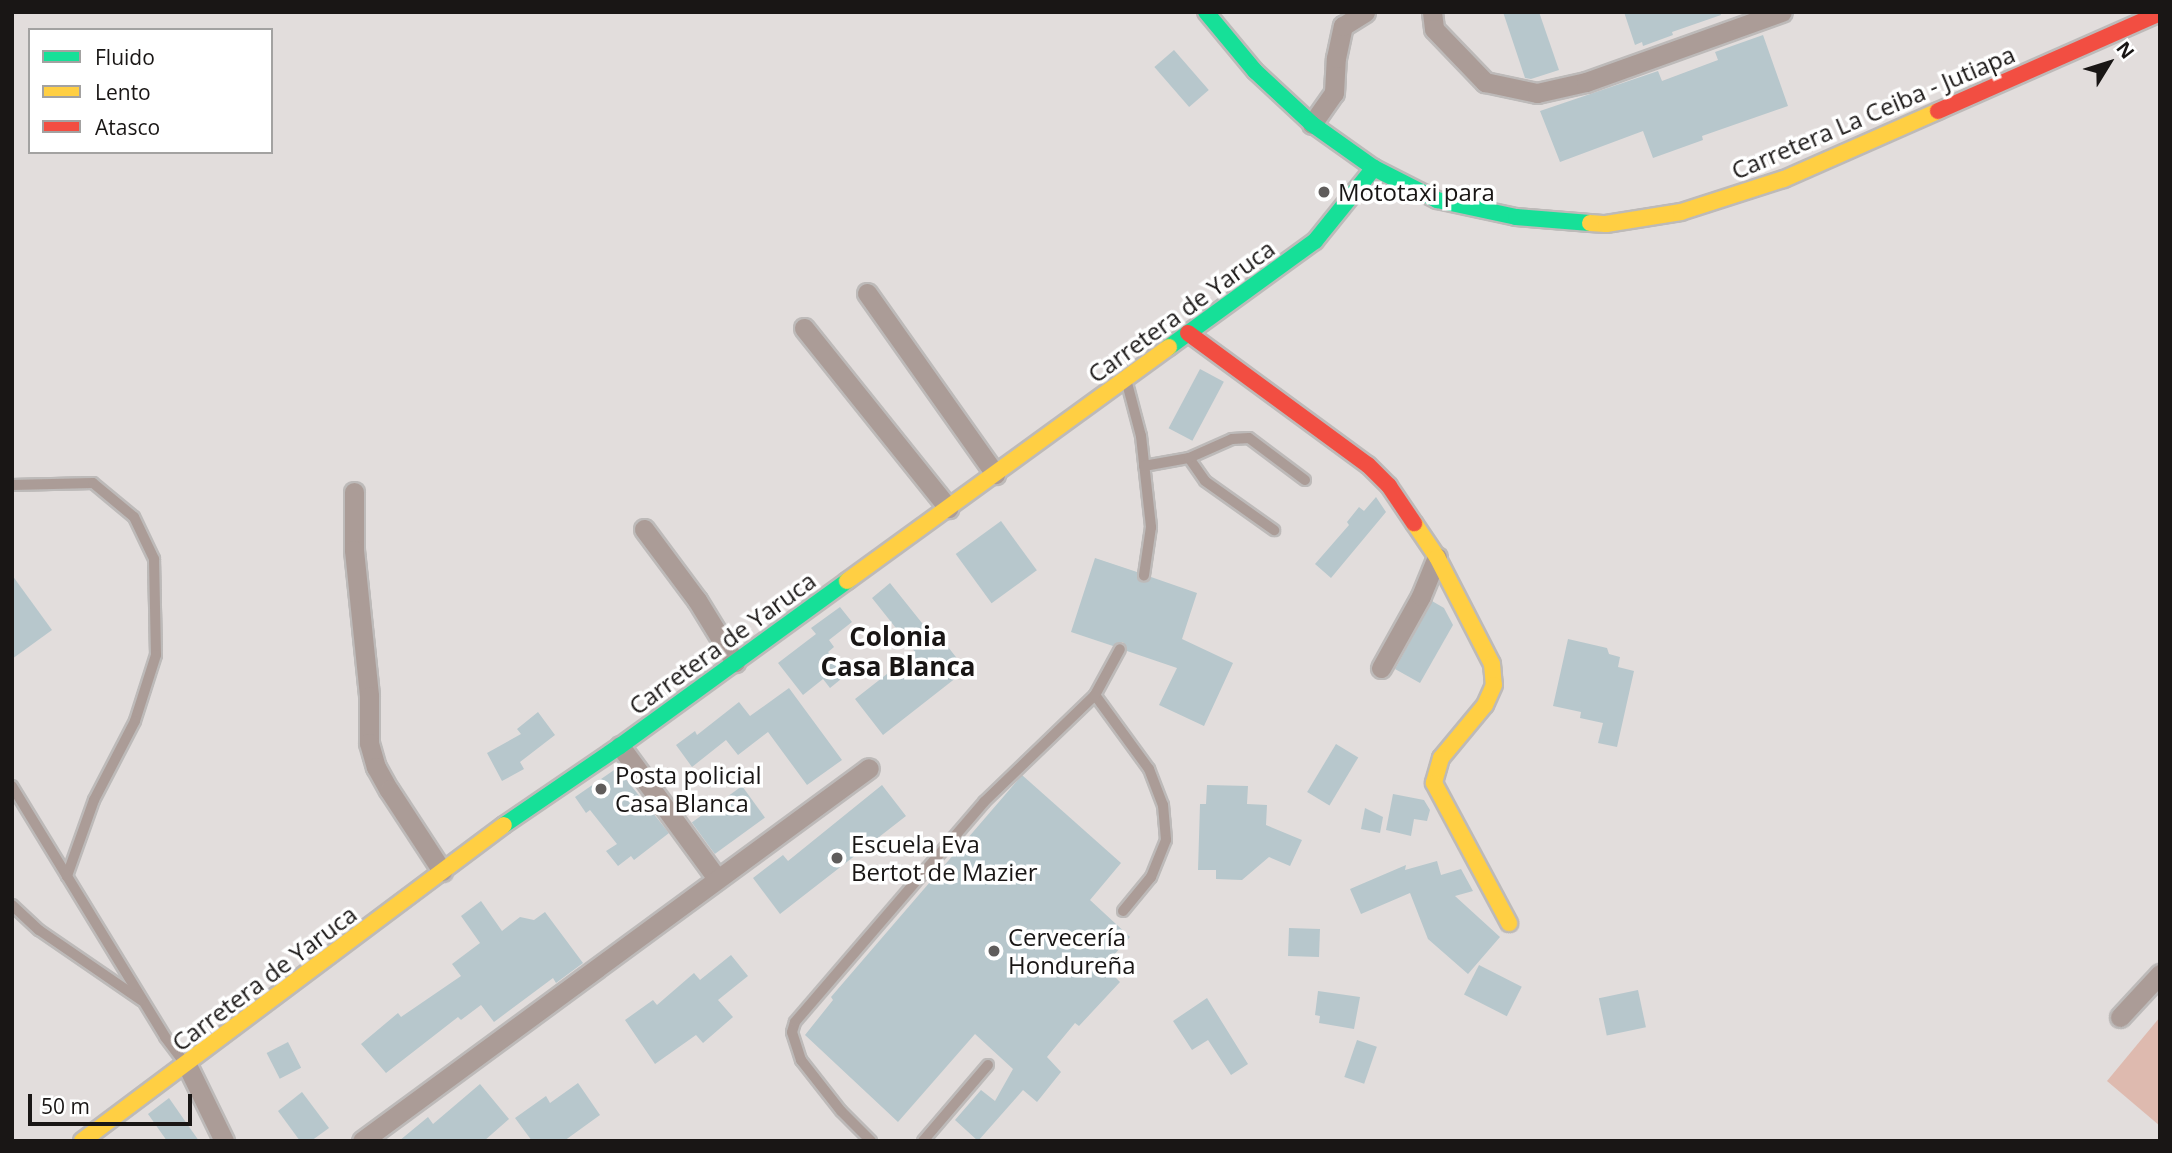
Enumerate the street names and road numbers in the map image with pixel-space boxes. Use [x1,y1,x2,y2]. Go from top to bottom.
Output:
street label: Carretera La Ceiba - Jutiapa [1727,39,2019,185]
street label: Carretera de Yaruca [1082,234,1280,388]
street label: Carretera de Yaruca [623,566,821,720]
street label: Carretera de Yaruca [166,899,362,1057]

